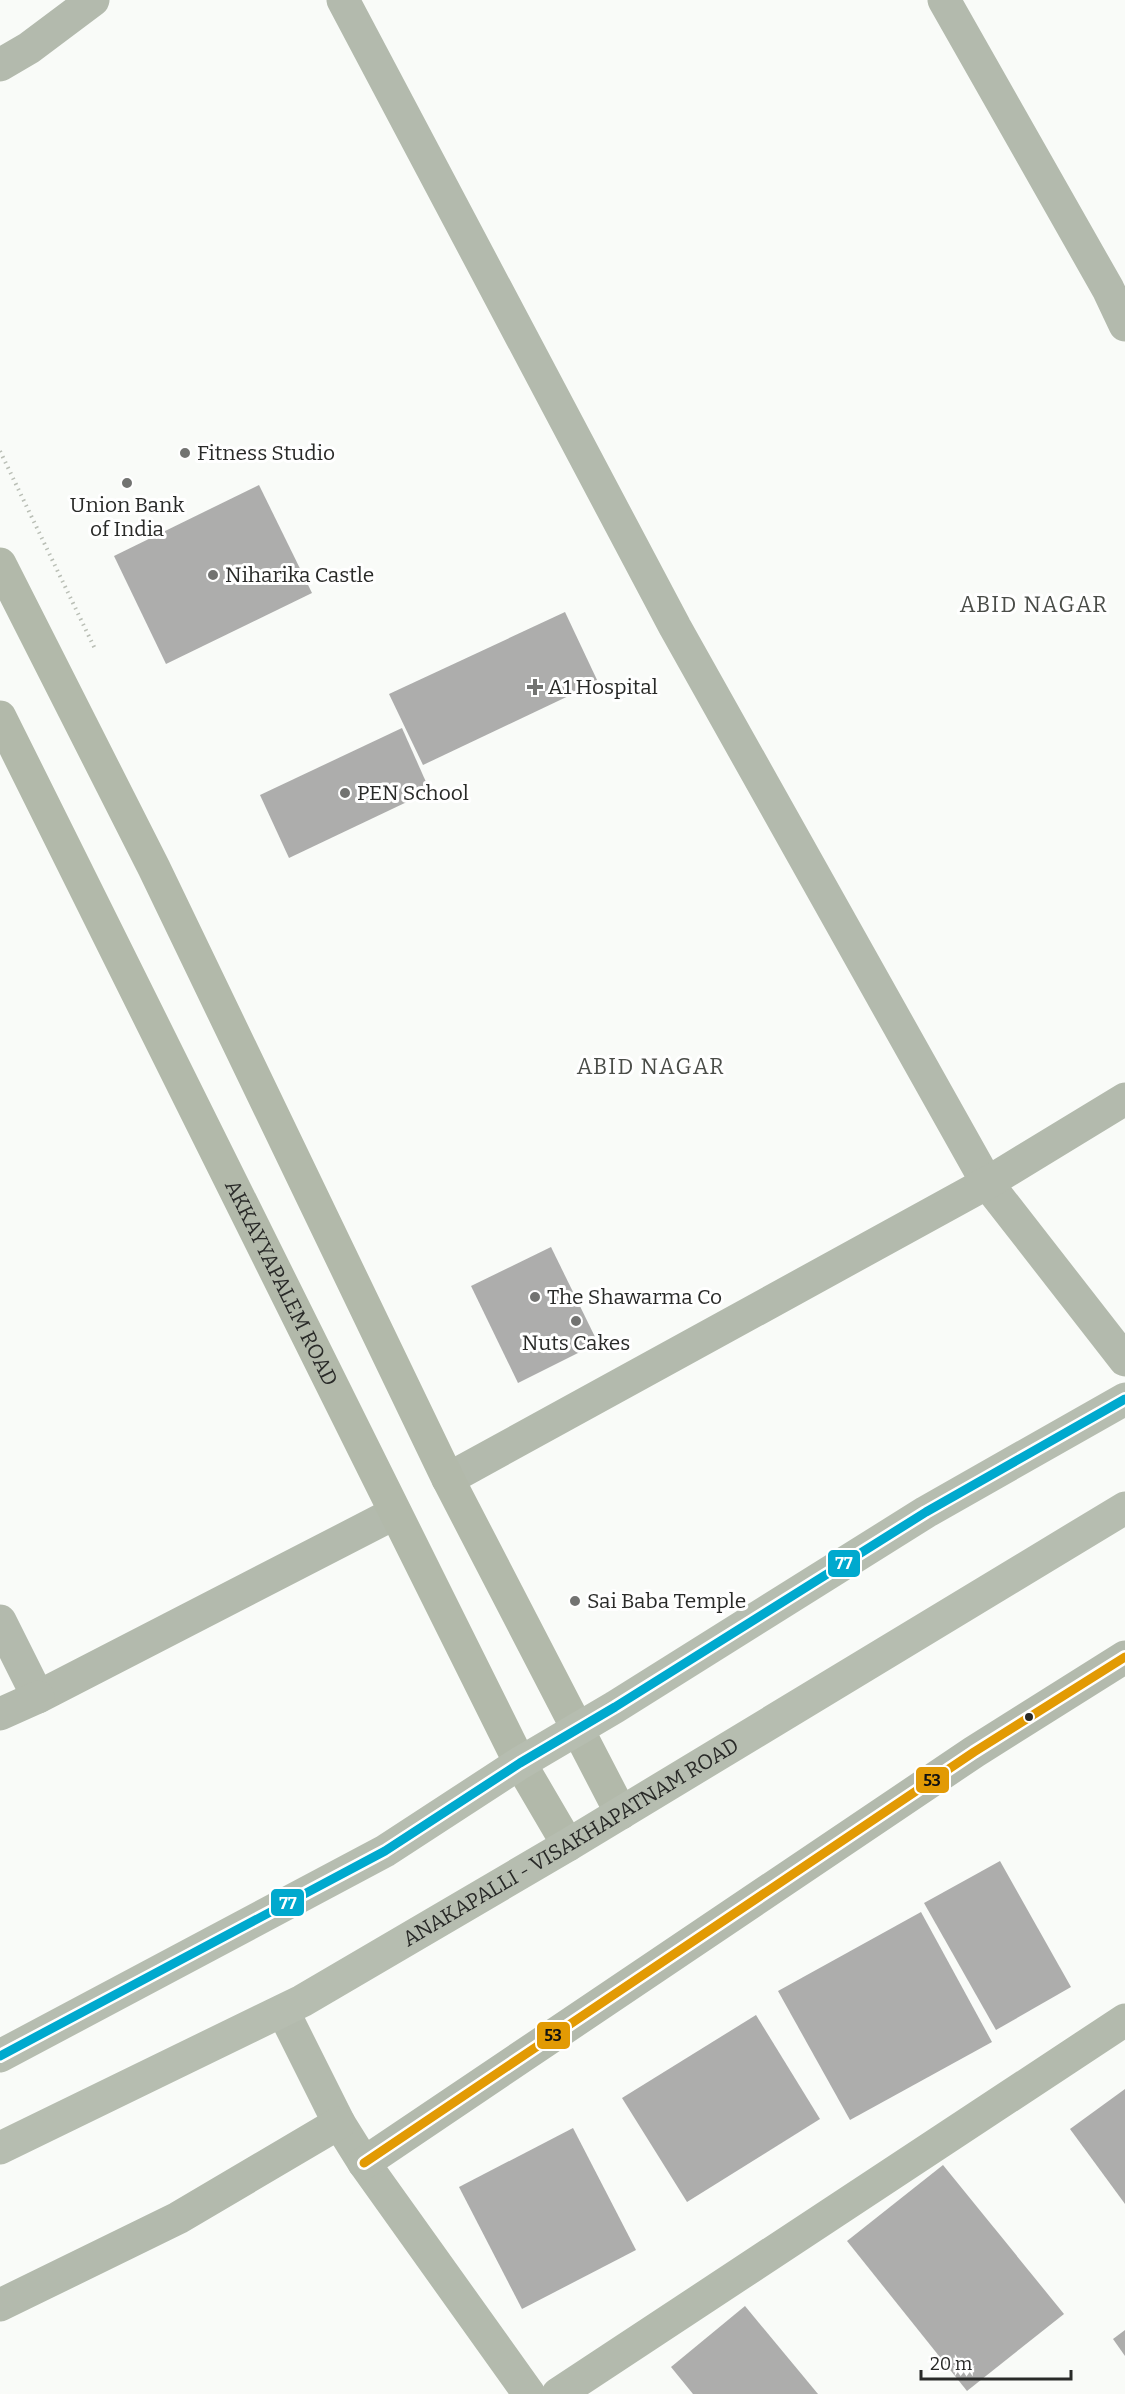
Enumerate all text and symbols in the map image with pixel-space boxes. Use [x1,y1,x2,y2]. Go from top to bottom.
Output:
place label: Fitness Studio [197,440,335,466]
marker: Fitness Studio [178,446,192,460]
marker: Union Bank of India [120,476,134,490]
place label: Union Bank of India [70,492,184,542]
place label: Niharika Castle [225,562,374,588]
marker: Niharika Castle [206,568,220,582]
district label: ABID NAGAR [960,591,1108,618]
place label: A1 Hospital [548,674,658,700]
marker: A1 Hospital [526,678,544,696]
place label: PEN School [357,780,469,806]
marker: PEN School [338,786,352,800]
district label: ABID NAGAR [577,1053,725,1080]
street label: AKKAYYAPALEM ROAD [219,1176,343,1390]
place label: The Shawarma Co [547,1284,722,1310]
marker: The Shawarma Co [528,1290,542,1304]
marker: Nuts Cakes [569,1314,583,1328]
place label: Nuts Cakes [522,1330,630,1356]
line badge: 77 [827,1549,861,1578]
text: 77 [835,1554,853,1573]
place label: Sai Baba Temple [587,1588,746,1614]
marker: Sai Baba Temple [568,1594,582,1608]
unlabelled marker [1023,1711,1035,1723]
street label: ANAKAPALLI - VISAKHAPATNAM ROAD [398,1732,743,1952]
line badge: 53 [915,1766,950,1794]
text: 53 [923,1771,941,1790]
line badge: 77 [270,1888,305,1917]
text: 77 [279,1894,297,1913]
line badge: 53 [536,2021,571,2050]
text: 53 [544,2026,562,2045]
scale bar [921,2343,1071,2381]
text: 20 m [930,2353,972,2375]

